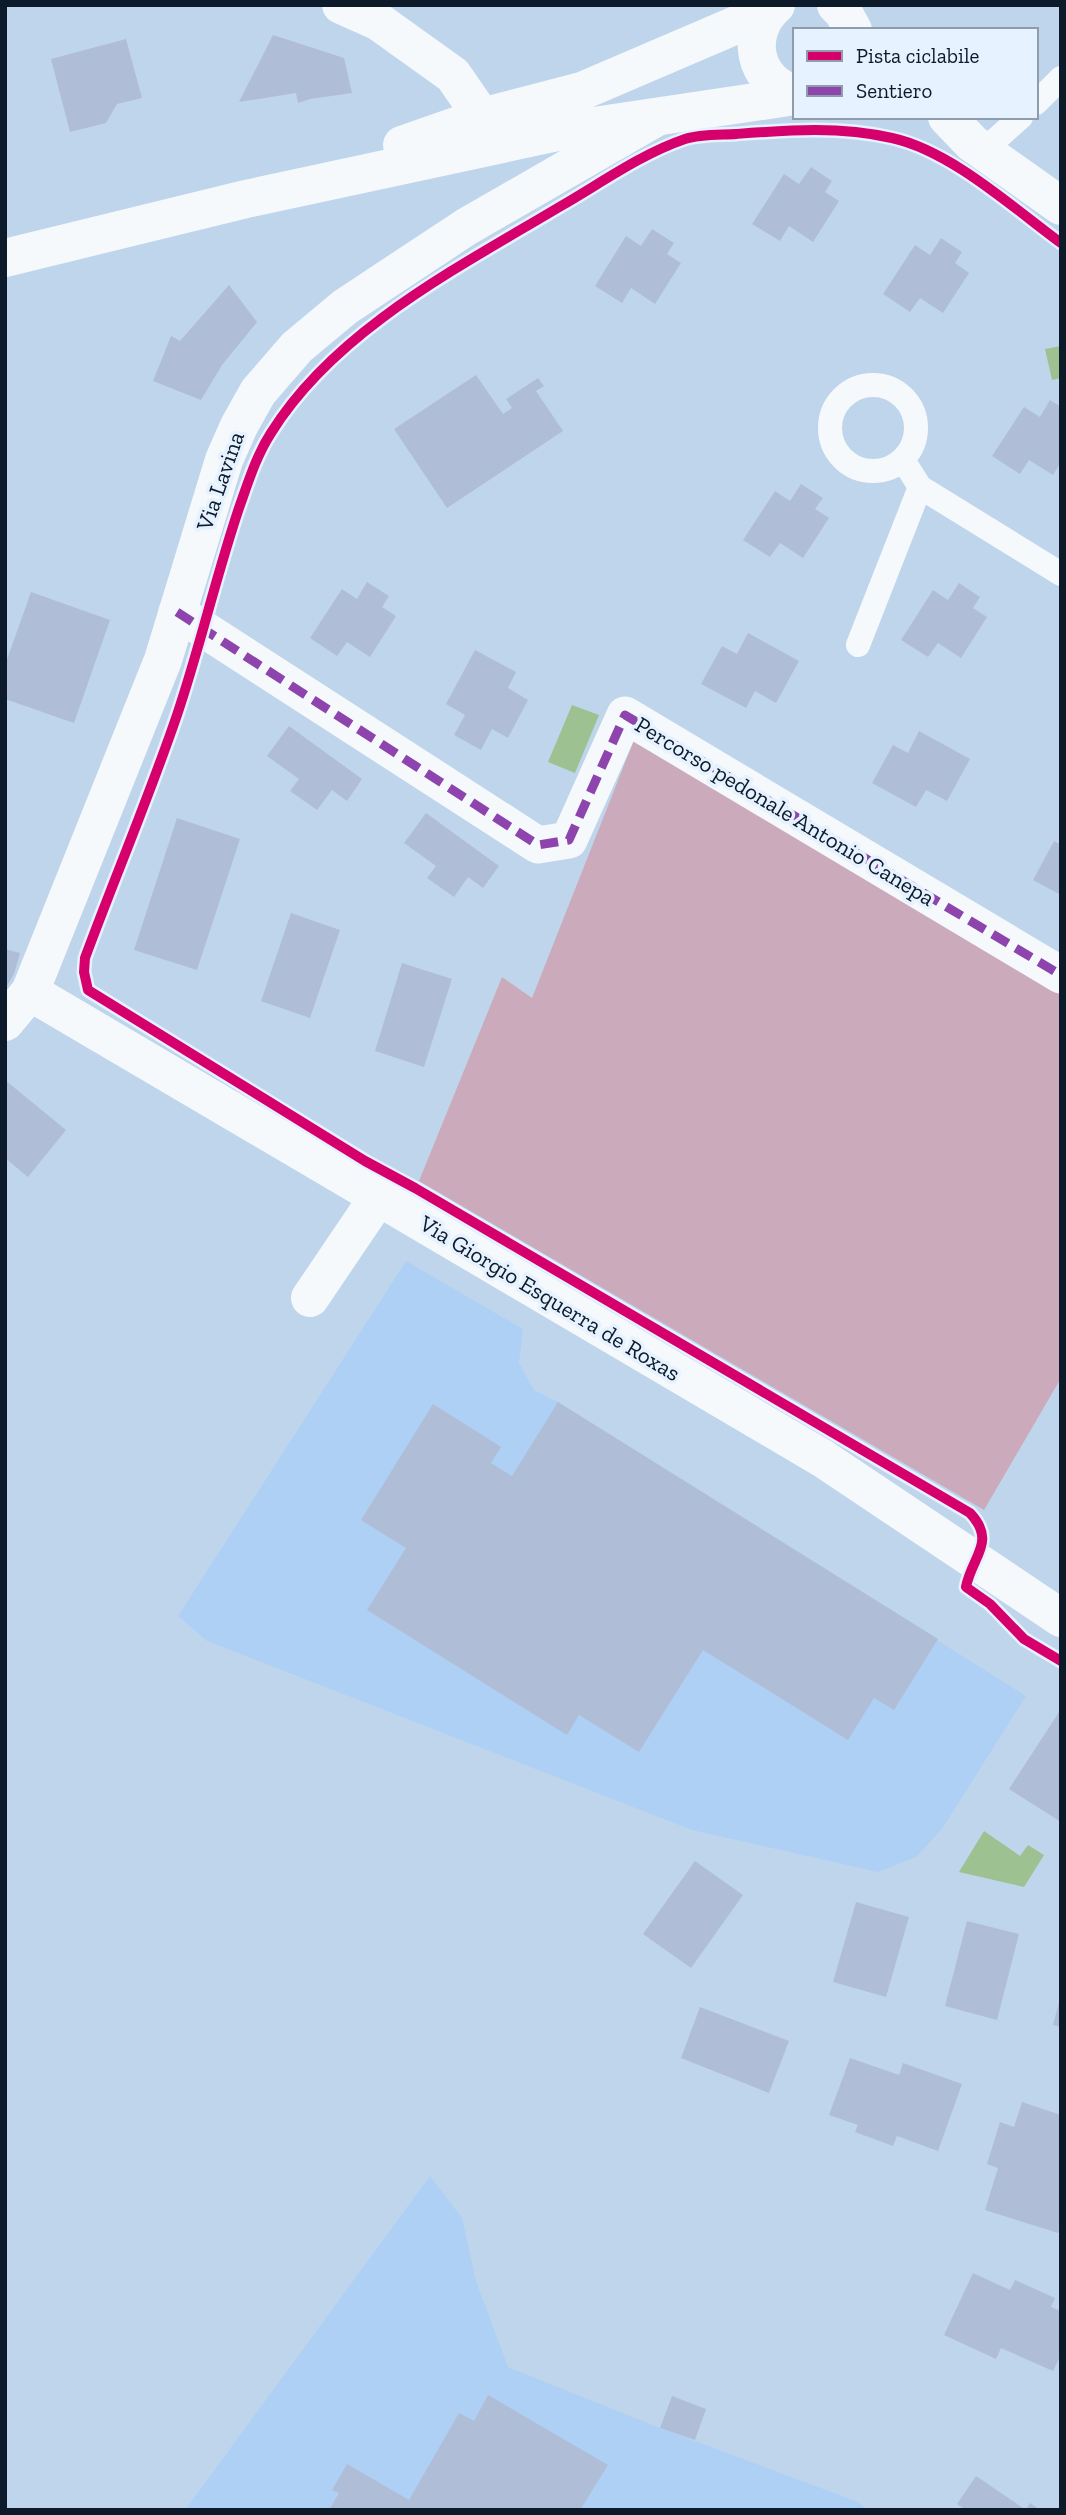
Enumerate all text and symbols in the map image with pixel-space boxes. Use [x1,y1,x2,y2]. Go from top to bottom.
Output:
legend [793,28,1038,119]
text: Pista ciclabile [856,43,980,68]
text: Sentiero [856,78,932,103]
street label: Via Lavina [190,428,250,535]
street label: Percorso pedonale Antonio Canepa [630,710,940,912]
street label: Via Giorgio Esquerra de Roxas [414,1208,685,1387]

